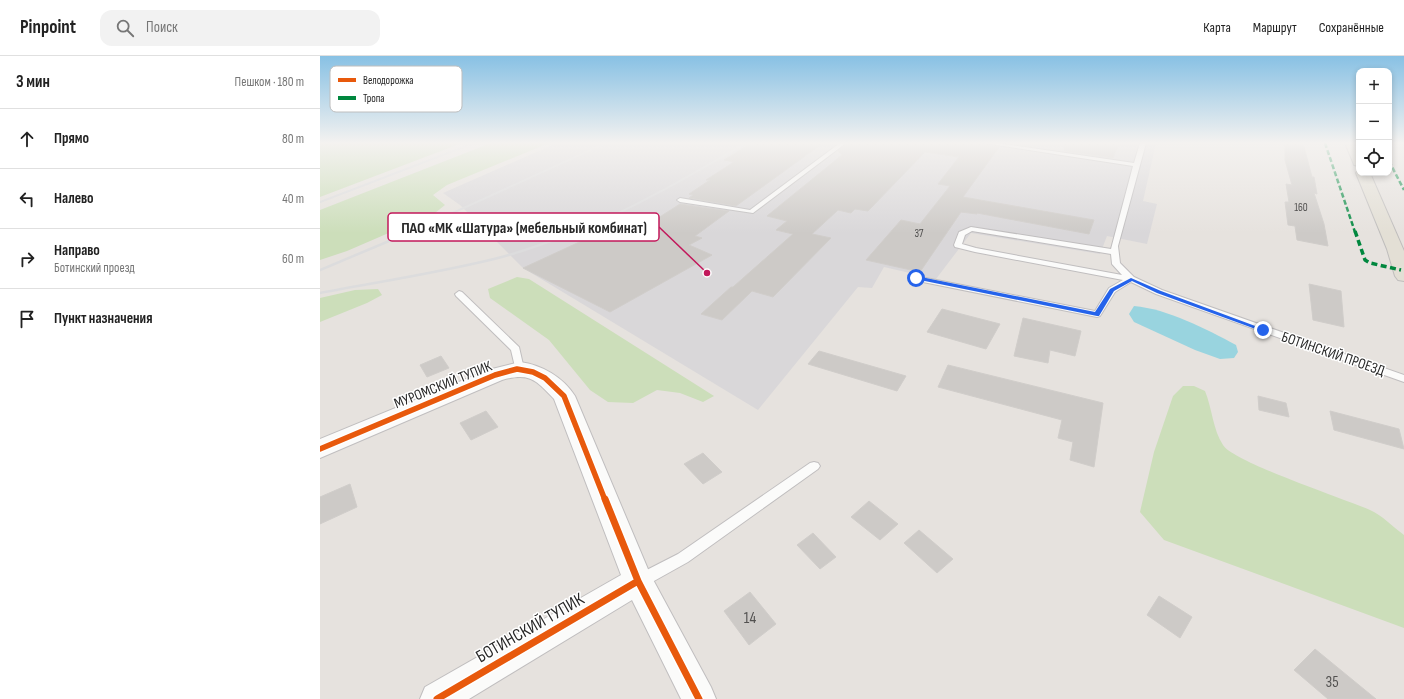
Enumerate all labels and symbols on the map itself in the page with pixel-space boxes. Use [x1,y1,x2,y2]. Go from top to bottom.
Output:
legend [330,66,462,112]
text: Велодорожка [363,74,414,87]
text: Тропа [363,92,385,105]
house number: 160 [1294,201,1308,214]
callout: ПАО «МК «Шатура» (мебельный комбинат) [388,213,659,241]
text: ПАО «МК «Шатура» (мебельный комбинат) [401,219,647,238]
house number: 37 [914,227,924,240]
route start [907,269,925,287]
route end [1254,321,1272,339]
street label: БОТИНСКИЙ ПРОЕЗД [1279,327,1387,381]
street label: МУРОМСКИЙ ТУПИК [391,357,495,413]
street label: БОТИНСКИЙ ТУПИК [472,588,589,667]
house number: 14 [744,609,756,628]
house number: 35 [1325,673,1339,692]

